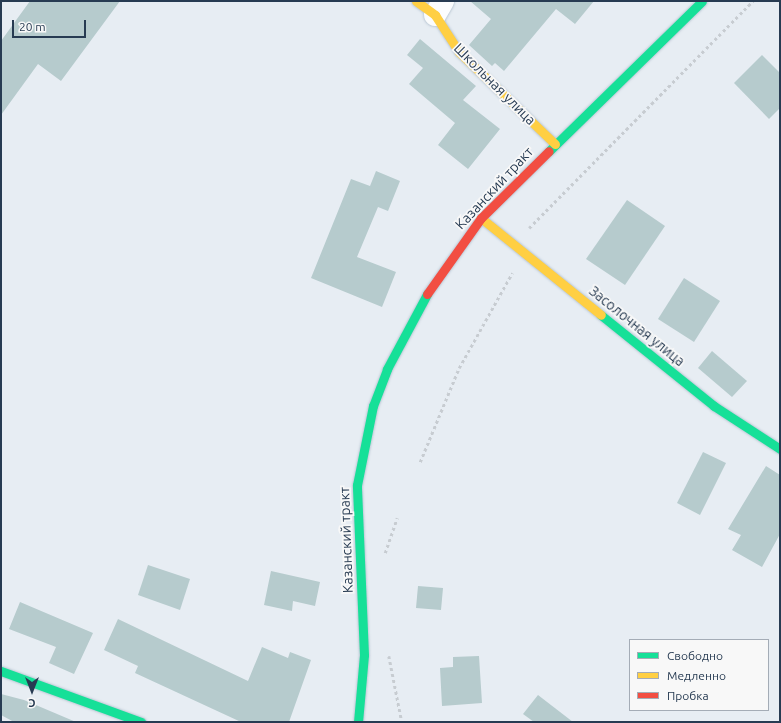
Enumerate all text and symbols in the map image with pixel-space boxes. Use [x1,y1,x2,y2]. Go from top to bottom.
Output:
scale bar [14,12,88,38]
text: 20 m [19,20,46,33]
street label: Школьная улица [451,40,539,128]
street label: Казанский тракт [452,143,536,233]
street label: Засолочная улица [586,282,688,370]
street label: Казанский тракт [336,487,356,593]
legend [629,639,769,711]
text: Свободно [667,649,723,662]
text: Медленно [667,669,726,682]
north arrow [12,671,52,711]
text: Пробка [667,689,709,702]
text: С [28,697,36,709]

